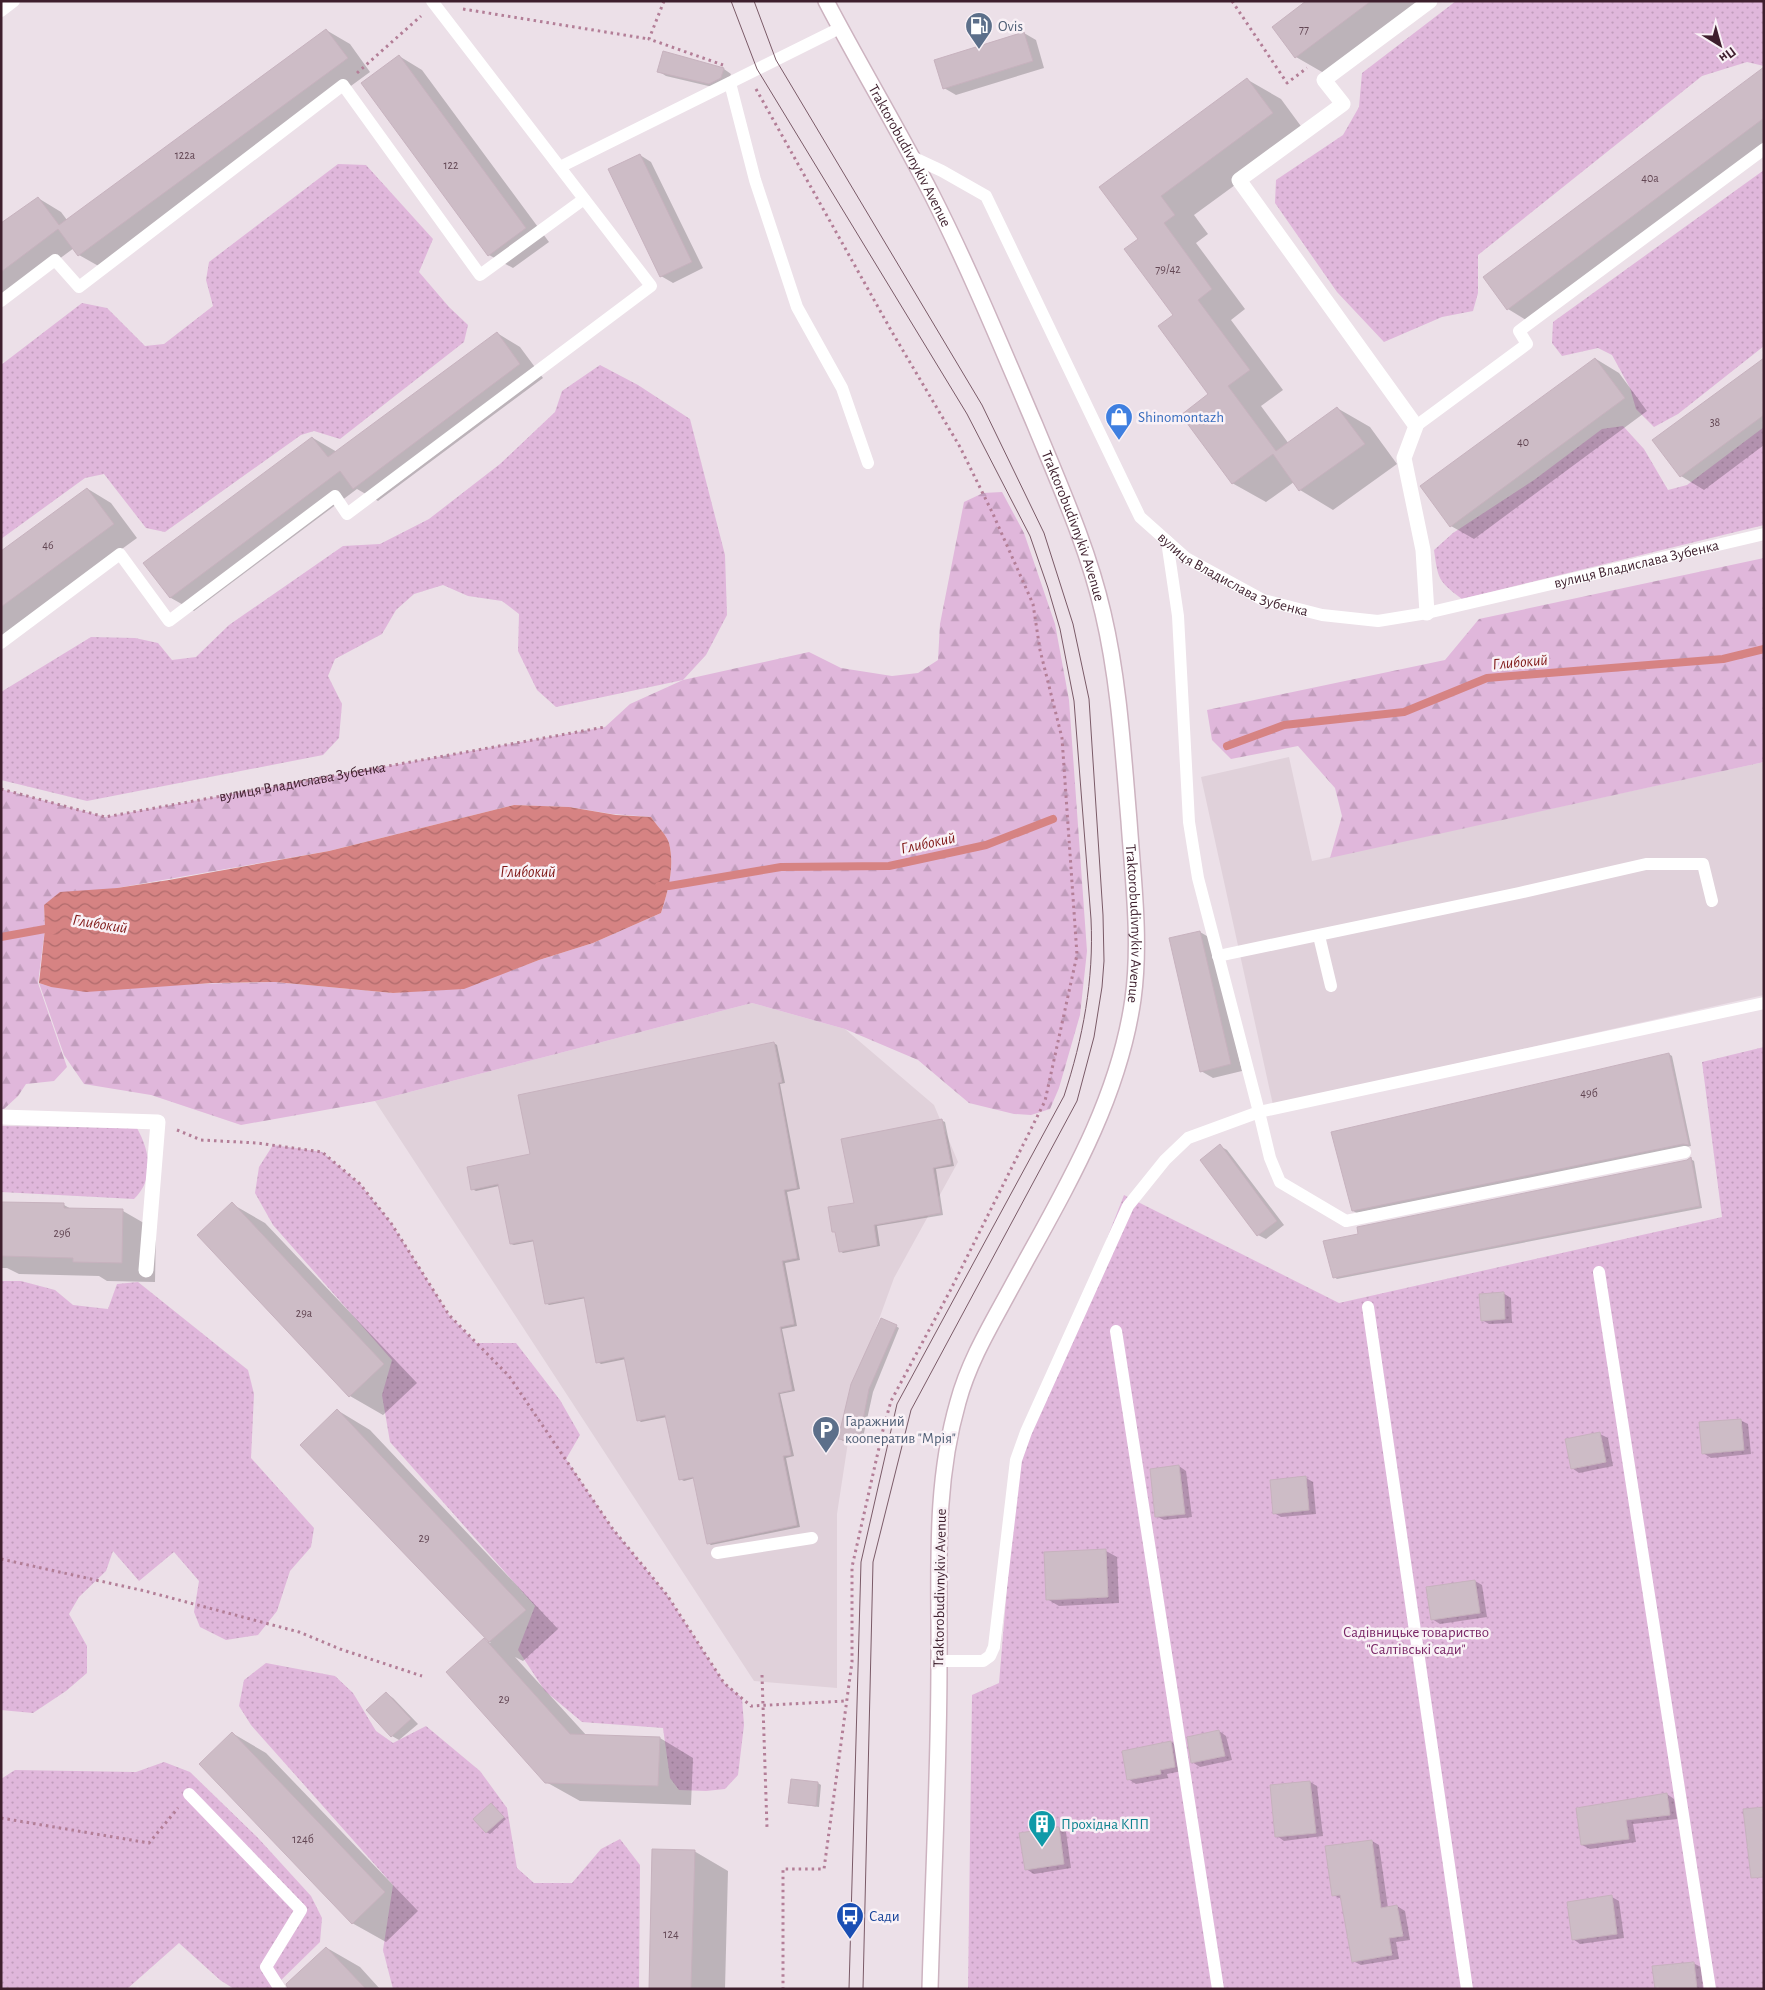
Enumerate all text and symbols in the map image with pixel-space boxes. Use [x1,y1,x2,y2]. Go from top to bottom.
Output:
fuel station icon: Ovis [964,11,994,50]
place label: Ovis [998,19,1023,34]
north arrow [1695,20,1745,70]
house number: 77 [1299,23,1309,35]
text: Пн [1716,44,1738,65]
street label: Traktorobudivnykiv Avenue [866,82,954,229]
house number: 122а [175,149,196,161]
house number: 122 [443,159,459,171]
house number: 40а [1641,172,1659,184]
house number: 79/42 [1155,263,1181,275]
shop icon: Shinomontazh [1104,402,1134,441]
place label: Shinomontazh [1138,410,1224,425]
house number: 38 [1710,416,1721,428]
house number: 40 [1517,436,1529,448]
street label: Traktorobudivnykiv Avenue [1039,448,1107,603]
street label: вулиця Владислава Зубенка [1155,529,1310,619]
street label: вулиця Владислава Зубенка [1552,537,1720,590]
house number: 46 [42,539,54,551]
water label: Глибокий [1492,652,1548,672]
street label: вулиця Владислава Зубенка [218,759,387,804]
water label: Глибокий [899,829,957,857]
street label: Traktorobudivnykiv Avenue [1123,844,1144,1004]
water label: Глибокий [500,864,556,880]
water label: Глибокий [71,912,129,936]
house number: 49б [1580,1087,1598,1099]
house number: 29б [53,1227,71,1239]
house number: 29а [296,1307,313,1319]
place label: Гаражний кооператив "Мрія" [845,1414,956,1446]
parking icon: Гаражний кооператив "Мрія" [811,1415,841,1454]
street label: Traktorobudivnykiv Avenue [931,1508,949,1668]
house number: 29 [418,1532,430,1544]
park label: Садівницьке товариство "Салтівські сади" [1343,1625,1489,1657]
house number: 29 [498,1693,510,1705]
building icon: Прохідна КПП [1027,1809,1057,1848]
place label: Прохідна КПП [1061,1817,1149,1832]
house number: 124б [292,1833,314,1845]
bus stop icon: Сади [835,1901,865,1940]
place label: Сади [869,1909,900,1924]
house number: 124 [663,1928,679,1940]

